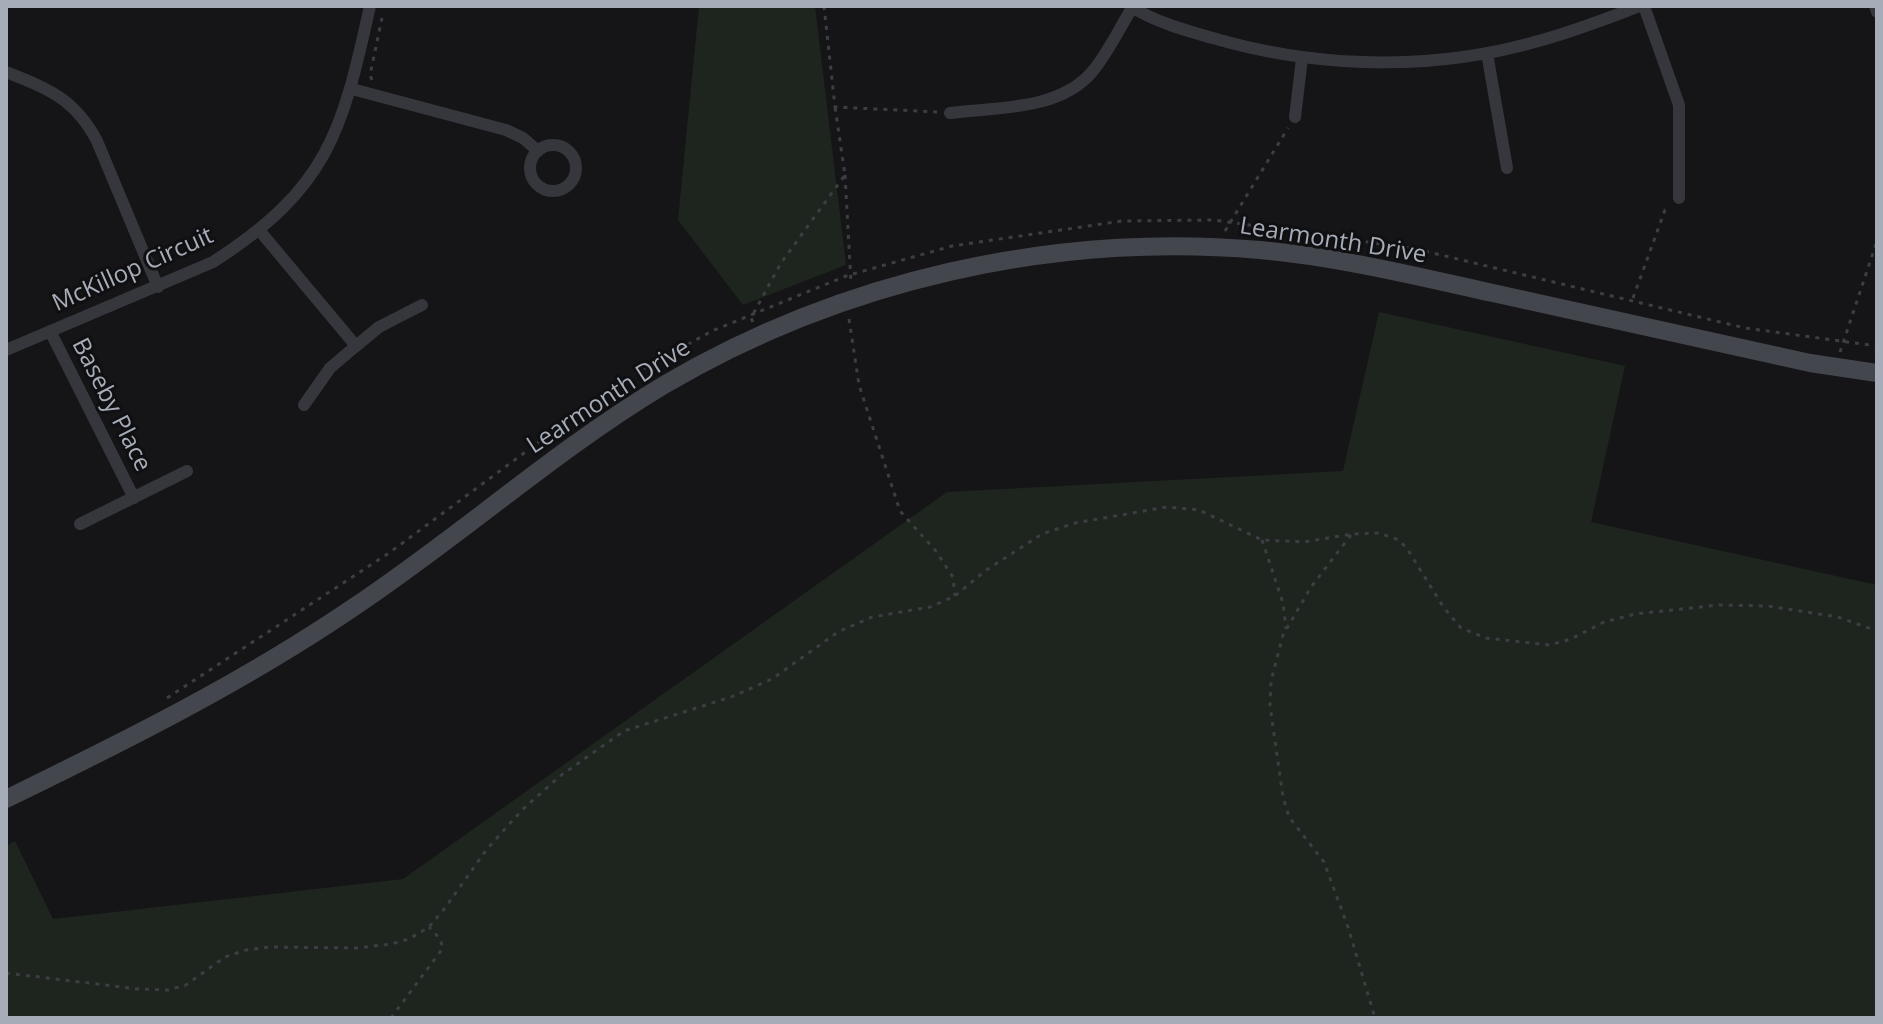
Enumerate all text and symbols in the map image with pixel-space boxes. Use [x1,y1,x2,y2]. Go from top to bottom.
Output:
street label: Learmonth Drive [1238,212,1428,270]
street label: McKillop Circuit [48,222,218,318]
street label: Baseby Place [65,334,157,476]
street label: Learmonth Drive [522,334,696,460]

